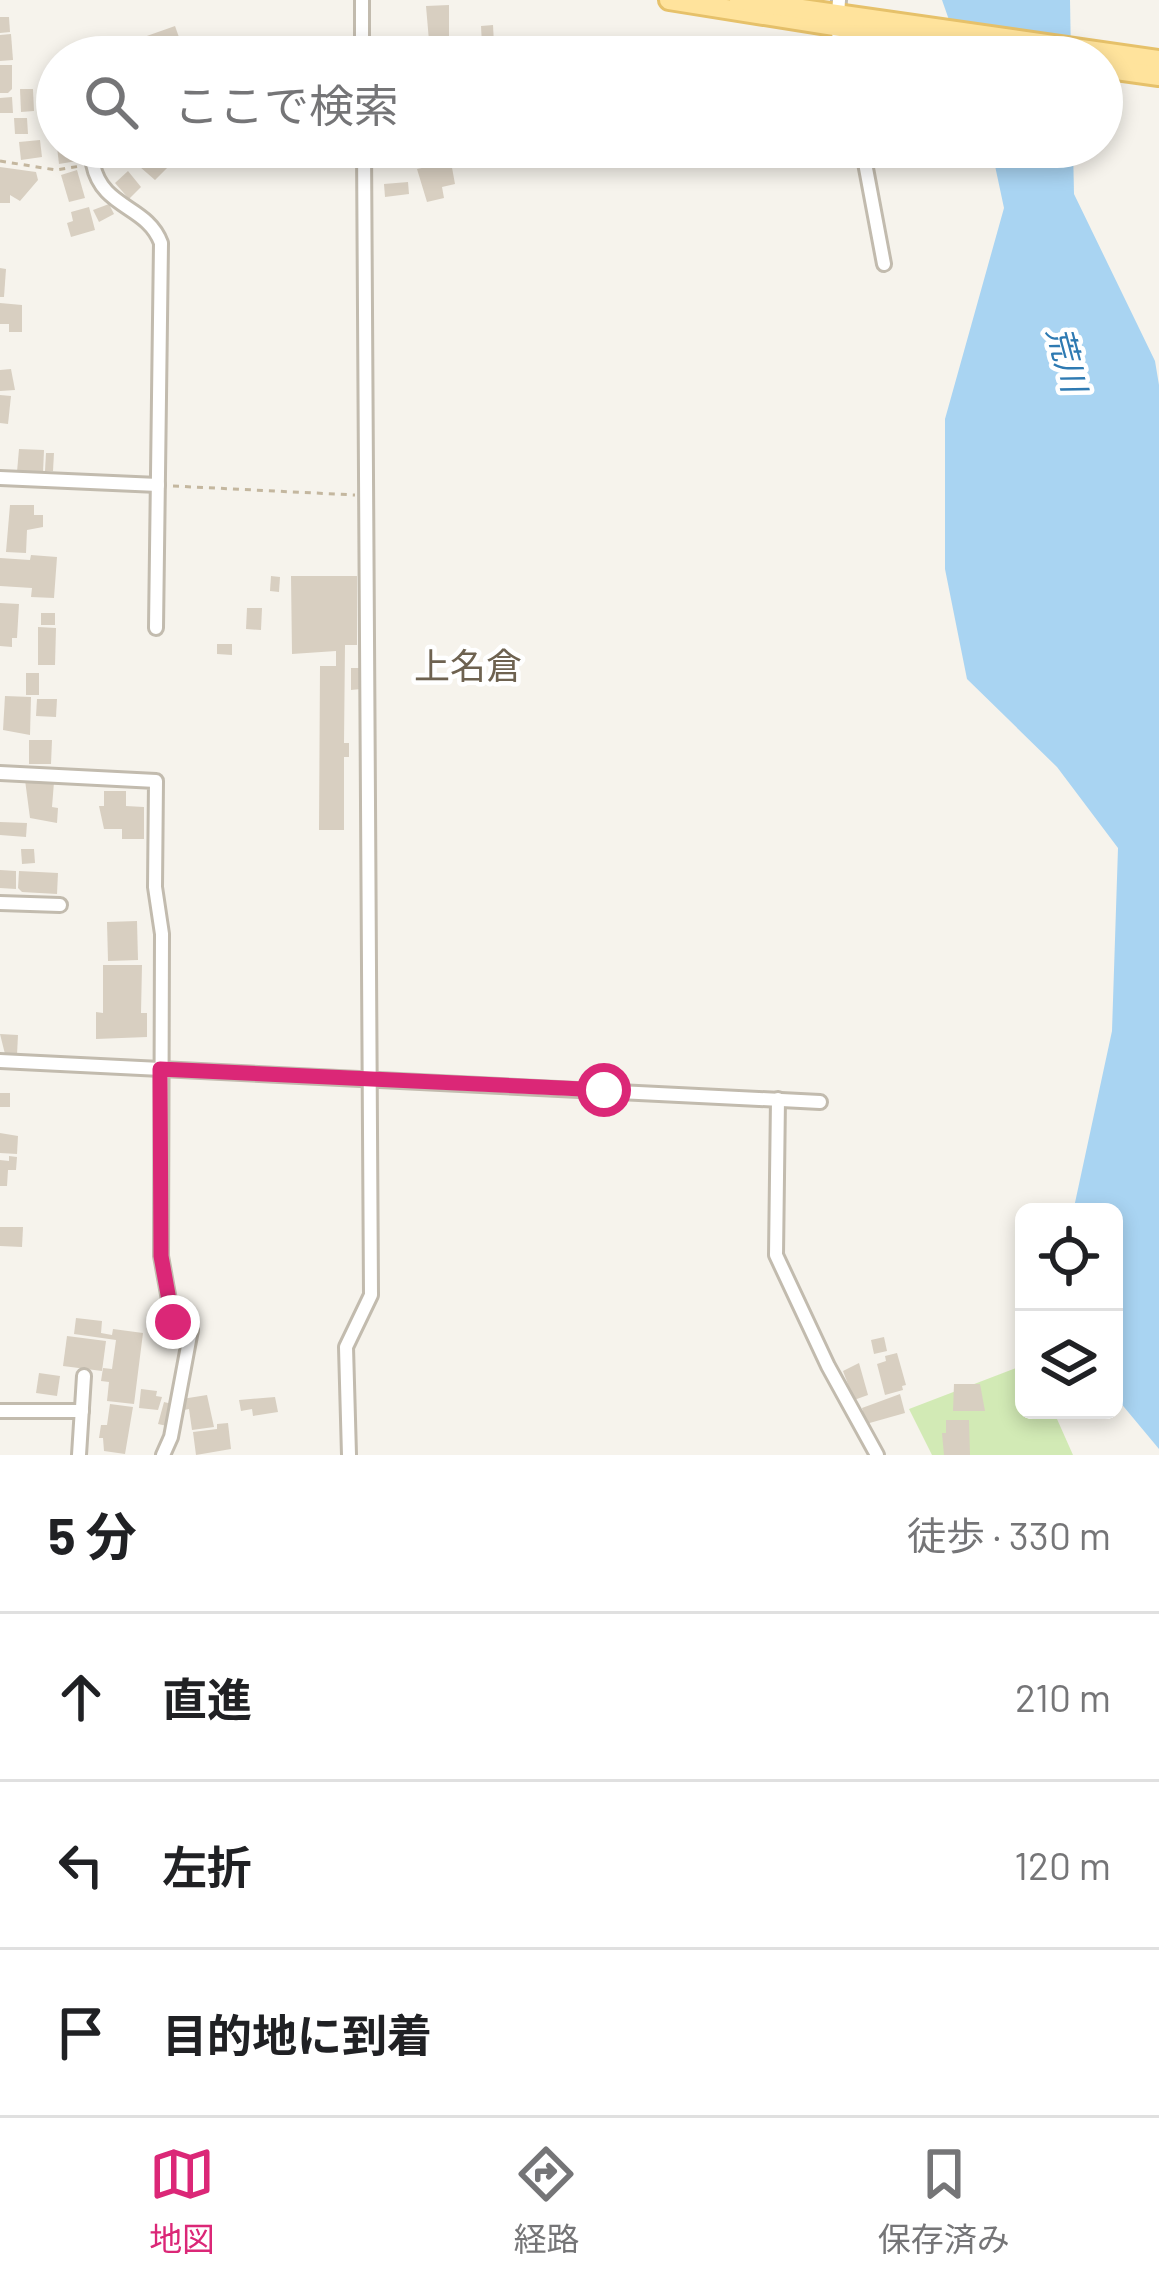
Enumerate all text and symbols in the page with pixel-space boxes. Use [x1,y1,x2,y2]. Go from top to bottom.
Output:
search box [36,36,1123,168]
icon: search [78,69,144,135]
text: ここで検索 [174,77,399,131]
water label: 荒川 [1040,322,1097,399]
district label: 上名倉 [414,643,522,686]
route start [577,1063,631,1117]
map controls [1015,1203,1123,1419]
button: locate [1015,1203,1123,1311]
route end [146,1295,200,1349]
button: layers [1015,1311,1123,1419]
text: 5 分 [48,1504,137,1565]
text: 徒歩 · 330 m [907,1511,1111,1558]
icon: ahead [48,1664,114,1730]
text: 直進 [162,1671,252,1725]
text: 210 m [1015,1673,1111,1720]
icon: left [48,1832,114,1898]
text: 左折 [162,1839,252,1893]
text: 120 m [1014,1841,1111,1888]
icon: arrive [48,2000,114,2066]
text: 目的地に到着 [162,2007,432,2061]
tab: 地図 [149,2141,215,2261]
tab: 経路 [513,2141,579,2261]
tab: 保存済み [878,2141,1010,2261]

